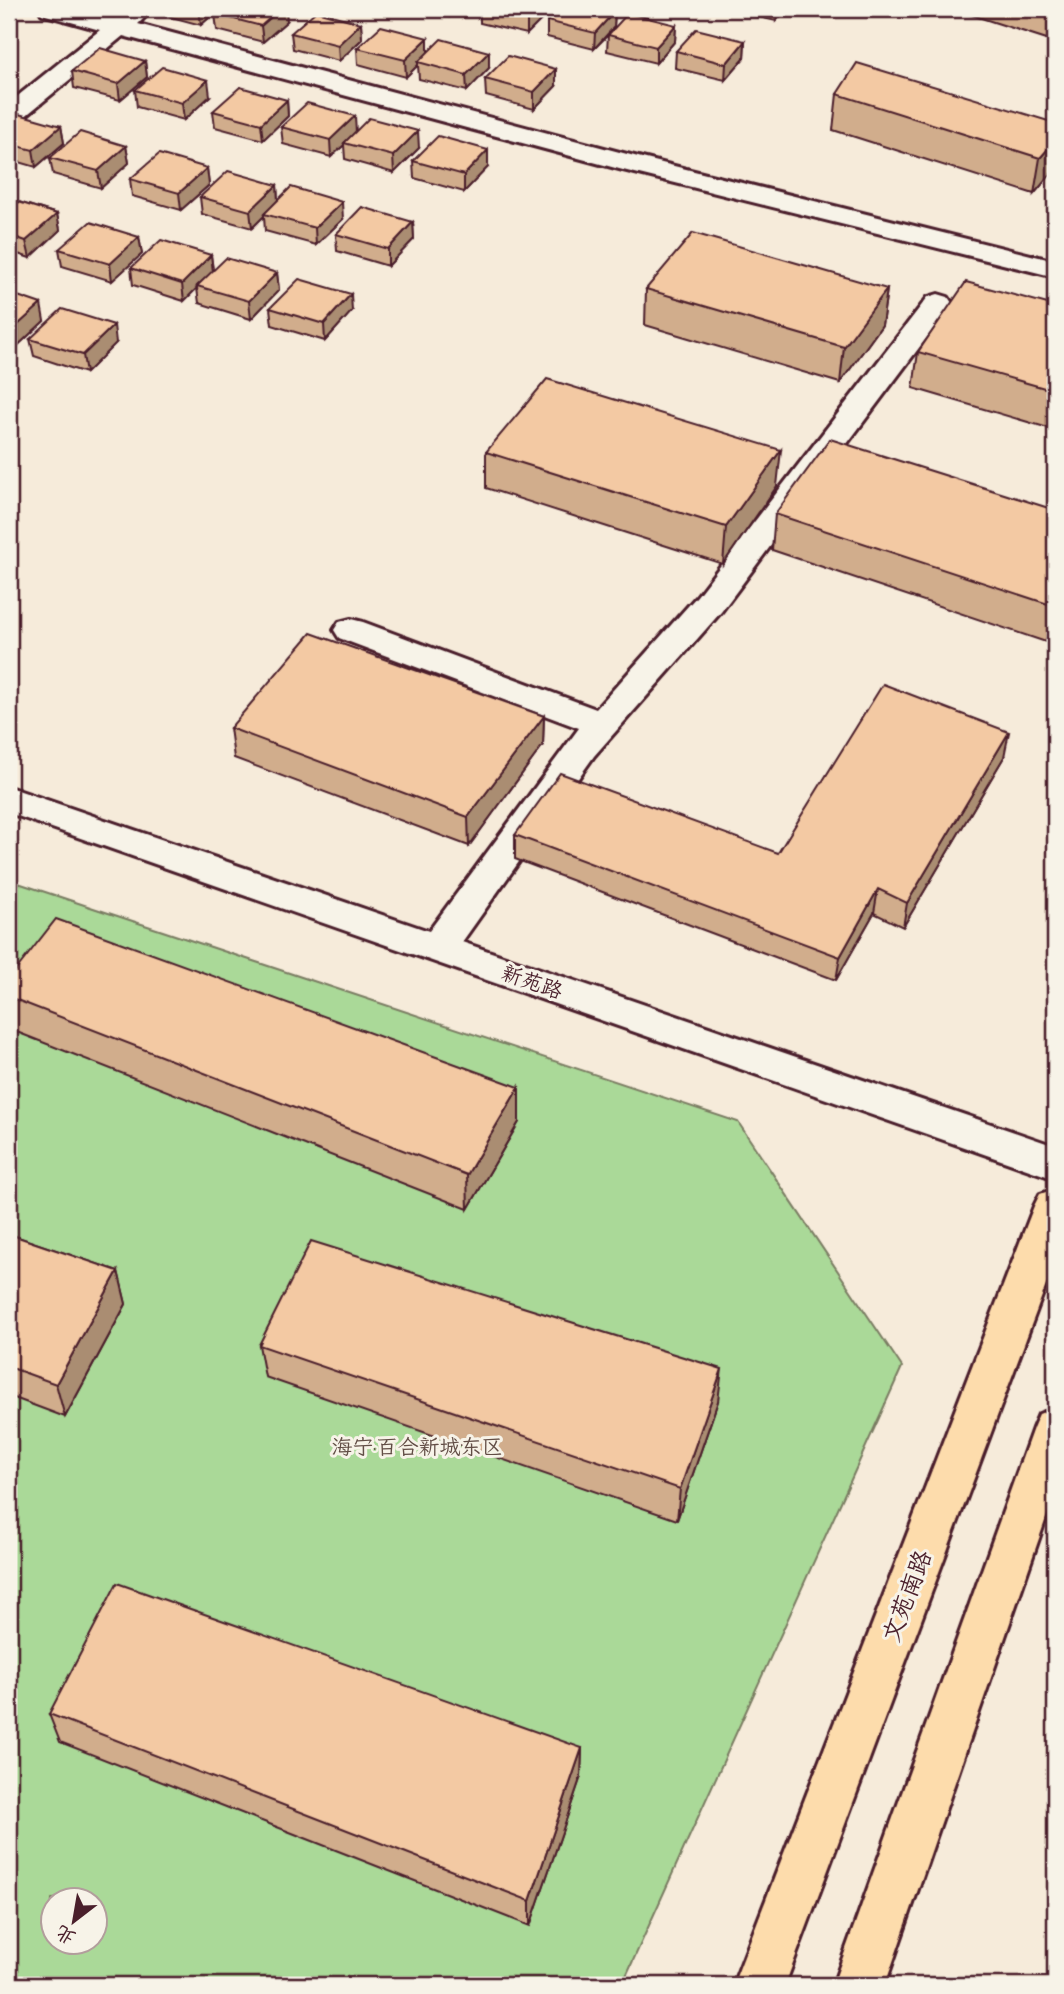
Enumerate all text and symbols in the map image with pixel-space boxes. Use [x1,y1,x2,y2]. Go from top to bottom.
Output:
street label: 新苑路 [497,959,566,1006]
park label: 海宁·百合新城东区 [332,1433,502,1462]
street label: 文苑南路 [875,1545,941,1647]
north arrow [38,1885,108,1955]
text: 北 [51,1918,81,1951]

